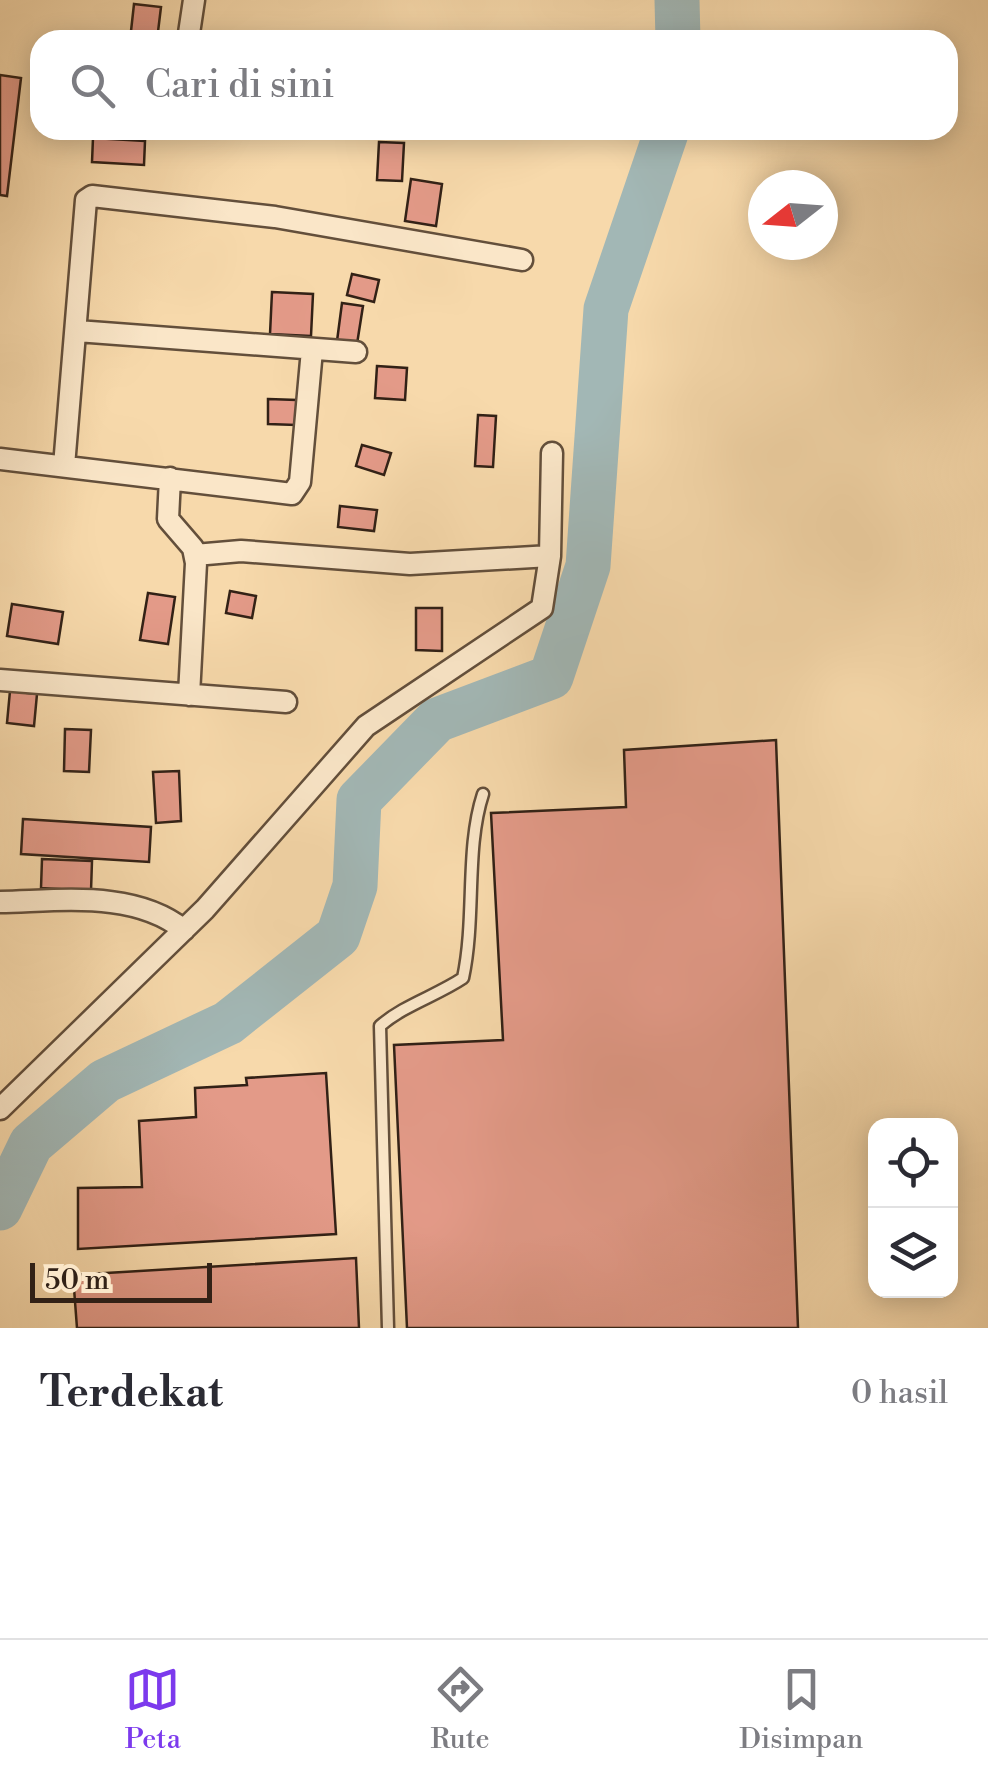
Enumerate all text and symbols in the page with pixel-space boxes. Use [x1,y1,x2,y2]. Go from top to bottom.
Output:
search box [30,30,958,140]
icon: search [65,58,120,113]
text: Cari di sini [145,62,334,109]
north arrow [748,170,838,260]
map controls [868,1118,958,1298]
button: locate [868,1118,958,1208]
button: layers [868,1208,958,1298]
scale bar [30,1258,212,1302]
text: 50 m [45,1263,109,1298]
text: Terdekat [40,1367,223,1420]
text: 0 hasil [851,1373,948,1413]
tab: Peta [125,1662,181,1757]
tab: Rute [430,1662,490,1757]
tab: Disimpan [739,1662,863,1757]

